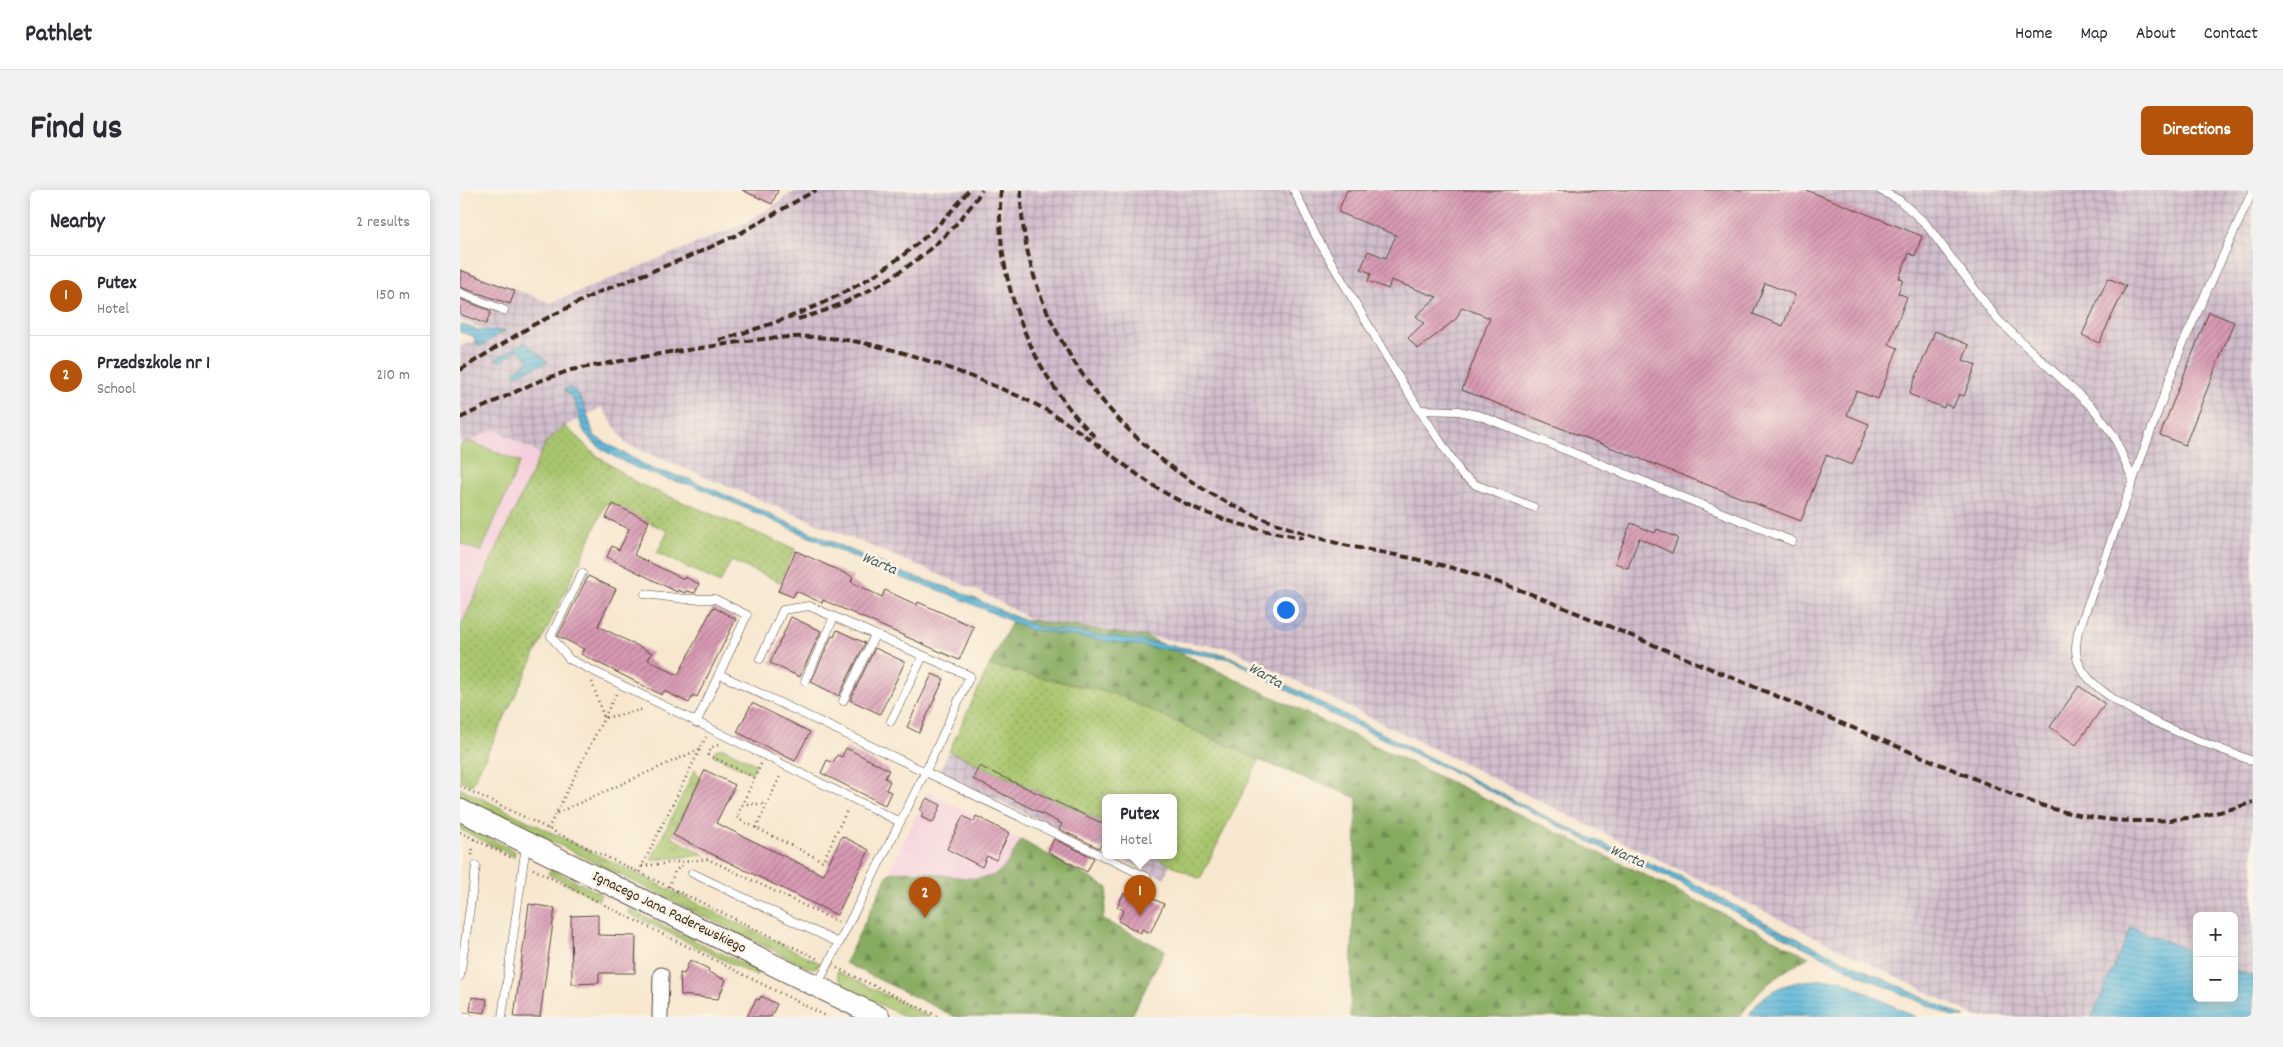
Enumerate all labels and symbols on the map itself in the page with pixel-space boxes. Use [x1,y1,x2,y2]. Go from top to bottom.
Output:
water label: Warta [858,546,901,582]
your location [1273,597,1299,623]
water label: Warta [1244,657,1288,696]
water label: Warta [1606,839,1649,875]
street label: Ignacego Jana Paderewskiego [588,866,750,960]
pin: 1 [1124,875,1156,916]
pin: 2 [909,877,941,918]

